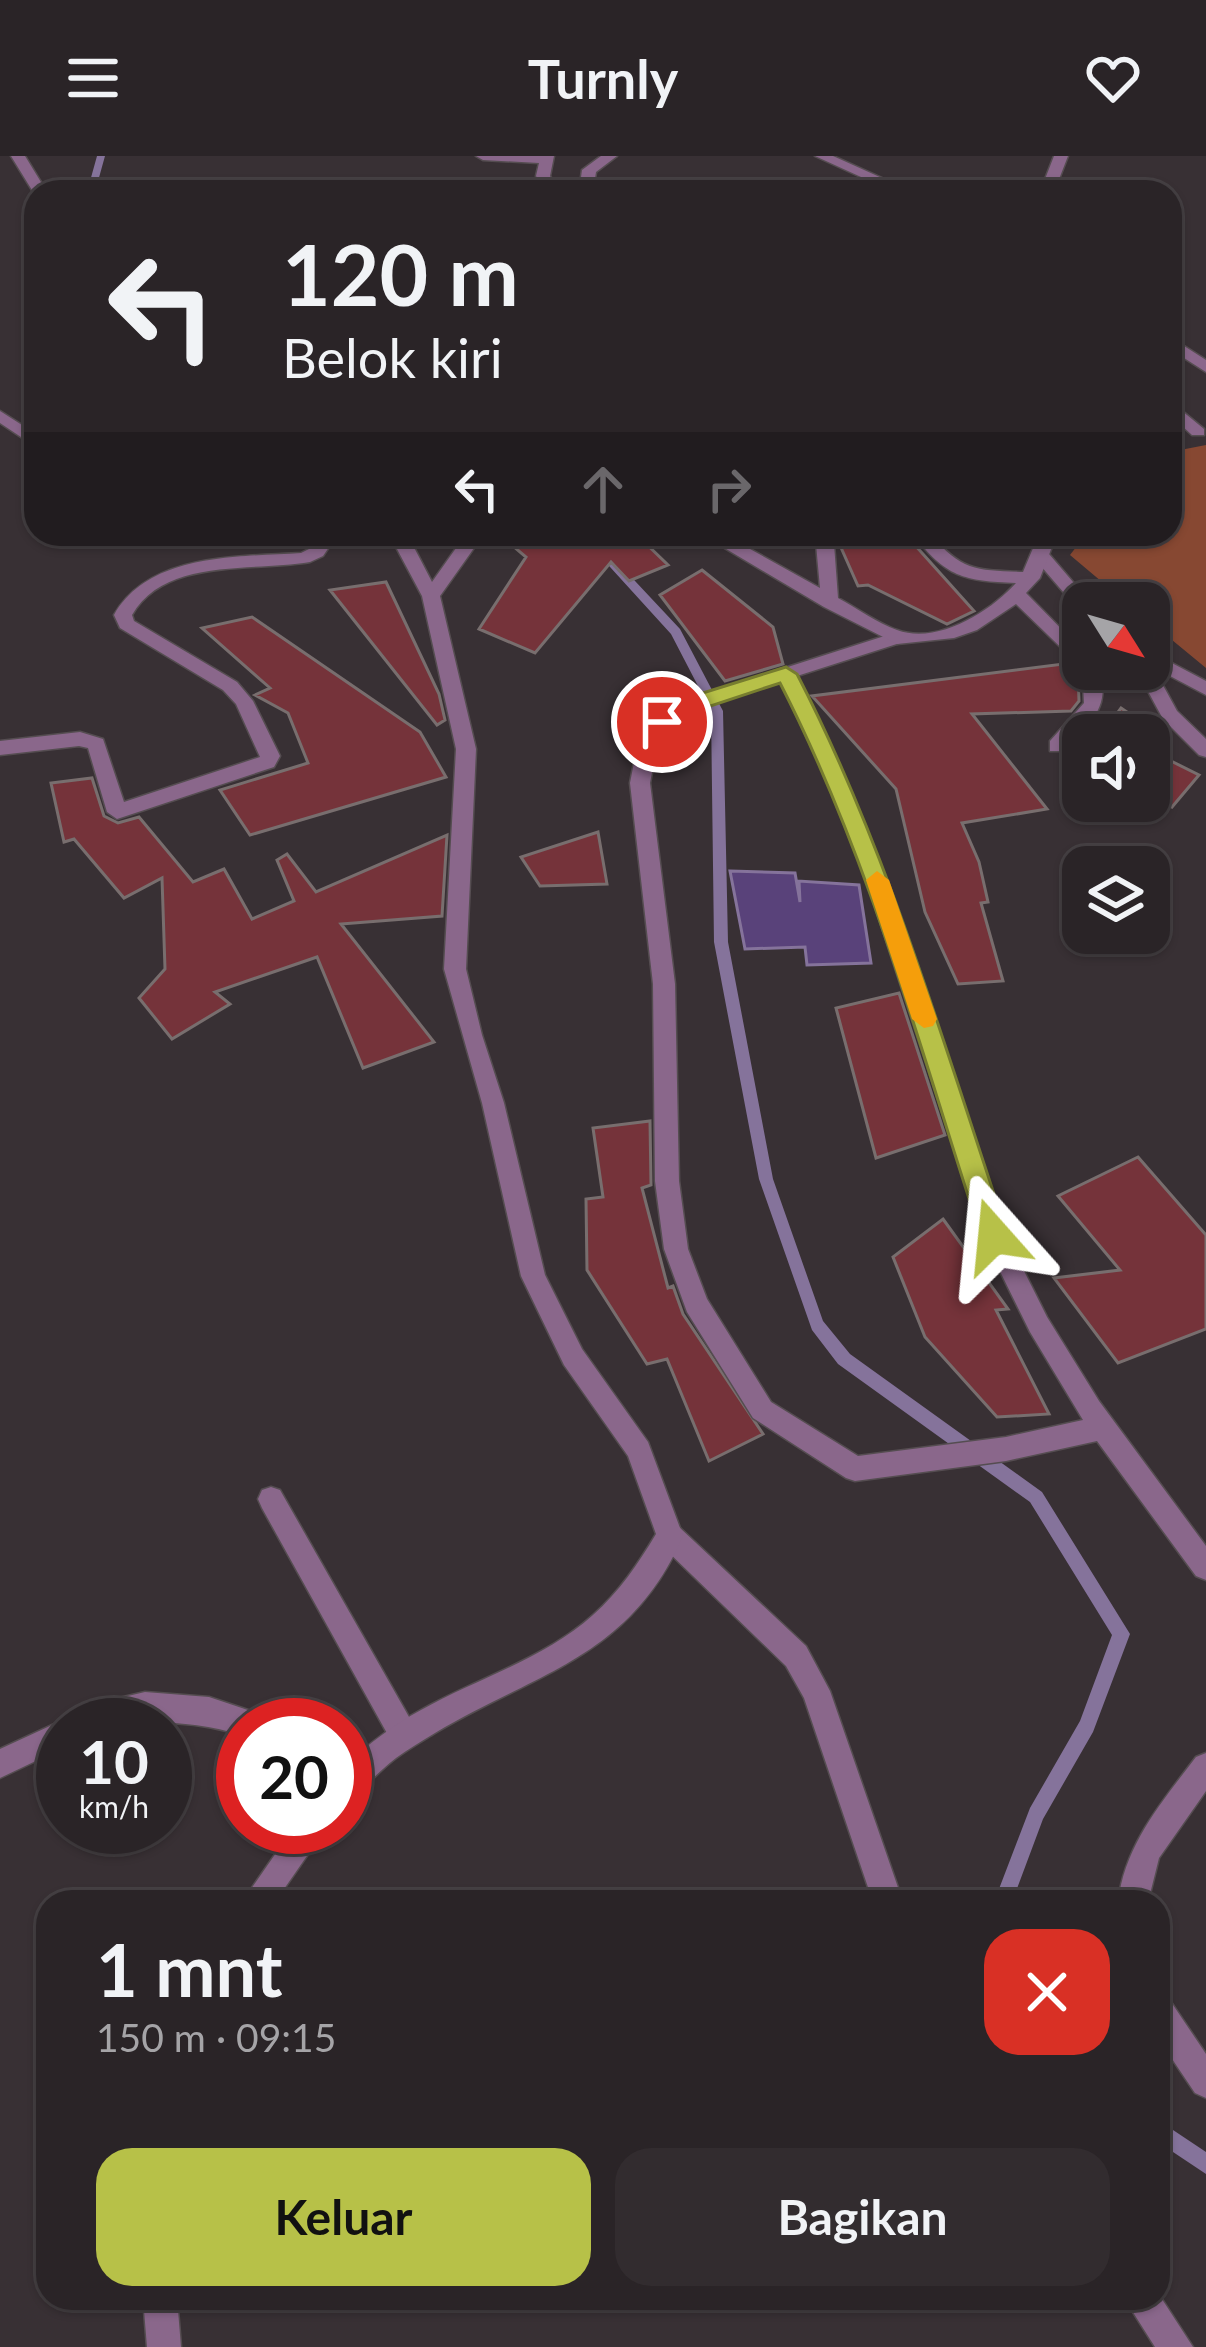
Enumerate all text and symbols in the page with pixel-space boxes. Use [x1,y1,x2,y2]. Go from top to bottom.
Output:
icon: menu [60,45,126,111]
icon: heart [1080,45,1146,111]
text: Turnly [528,46,678,111]
text: 120 m [282,223,519,324]
icon: left [84,228,240,384]
text: Belok kiri [282,325,503,390]
icon: left [444,456,510,522]
icon: ahead [570,456,636,522]
icon: right [696,456,762,522]
north arrow [1062,582,1170,690]
map controls [1062,582,1170,954]
pin [611,671,713,773]
icon: arrive [629,689,695,755]
button: sound [1062,714,1170,822]
button: layers [1062,846,1170,954]
position arrow [931,1173,1057,1299]
speed limit sign: 20 [216,1698,372,1854]
text: 10 [79,1725,149,1797]
text: km/h [79,1788,149,1824]
text: 1 mnt [96,1926,282,2012]
button: close [984,1929,1110,2055]
text: 150 m · 09:15 [96,2014,336,2060]
button: Keluar [96,2148,591,2286]
button: Bagikan [615,2148,1110,2286]

